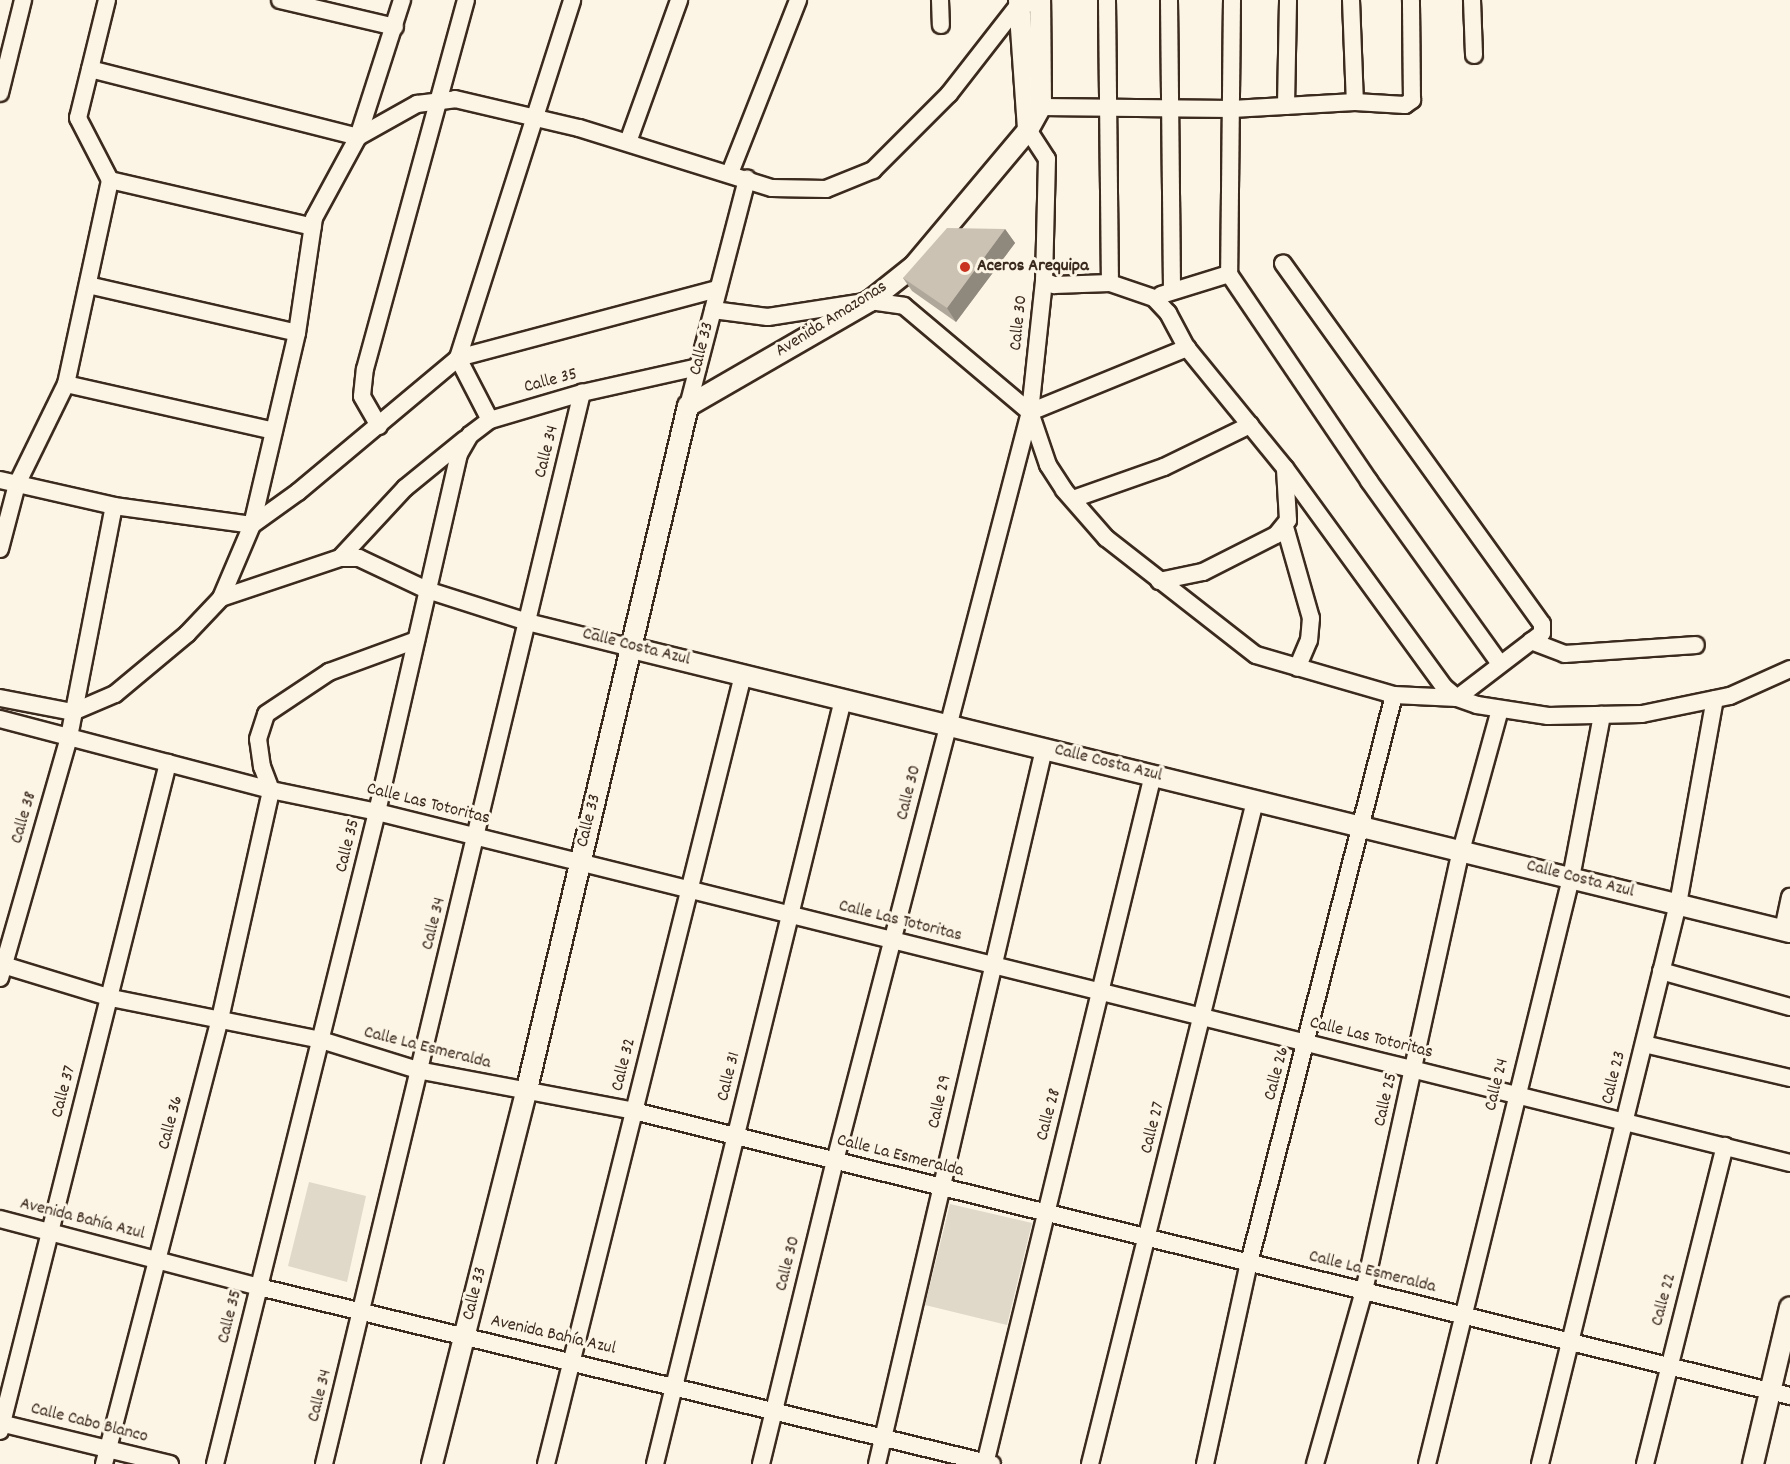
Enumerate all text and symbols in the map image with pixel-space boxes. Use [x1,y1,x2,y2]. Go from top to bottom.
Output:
place label: Aceros Arequipa [977,256,1089,278]
marker: Aceros Arequipa [958,260,972,274]
street label: Avenida Amazonas [772,277,892,363]
street label: Calle 30 [1006,294,1034,352]
street label: Calle 33 [686,320,720,378]
street label: Calle 35 [522,365,580,399]
street label: Calle 34 [531,423,565,481]
street label: Calle Costa Azul [580,624,692,672]
street label: Calle Costa Azul [1052,740,1164,788]
street label: Calle 30 [893,763,927,823]
street label: Calle Las Totoritas [364,779,492,831]
street label: Calle 38 [7,789,43,847]
street label: Calle 33 [573,792,607,850]
street label: Calle 35 [332,817,366,875]
street label: Calle Costa Azul [1524,856,1636,904]
street label: Calle 34 [418,895,452,953]
street label: Calle Las Totoritas [836,896,964,948]
street label: Calle Las Totoritas [1307,1013,1435,1065]
street label: Calle La Esmeralda [361,1023,493,1075]
street label: Calle 32 [608,1036,642,1094]
street label: Calle 26 [1260,1045,1296,1103]
street label: Calle 23 [1598,1049,1632,1107]
street label: Calle 31 [713,1050,747,1104]
street label: Calle 24 [1481,1057,1515,1113]
street label: Calle 37 [48,1064,82,1120]
street label: Calle 25 [1370,1071,1404,1129]
street label: Calle 29 [924,1073,958,1131]
street label: Calle 28 [1033,1087,1067,1143]
street label: Calle 36 [154,1094,190,1152]
street label: Calle 27 [1137,1100,1171,1156]
street label: Calle La Esmeralda [834,1131,966,1183]
street label: Avenida Bahía Azul [17,1194,147,1246]
street label: Calle 30 [772,1234,806,1294]
street label: Calle La Esmeralda [1306,1247,1438,1299]
street label: Calle 33 [459,1265,493,1323]
street label: Calle 22 [1648,1271,1682,1329]
street label: Calle 35 [214,1288,248,1346]
street label: Avenida Bahía Azul [488,1311,618,1361]
street label: Calle 34 [304,1367,338,1425]
street label: Calle Cabo Blanco [28,1399,150,1449]

